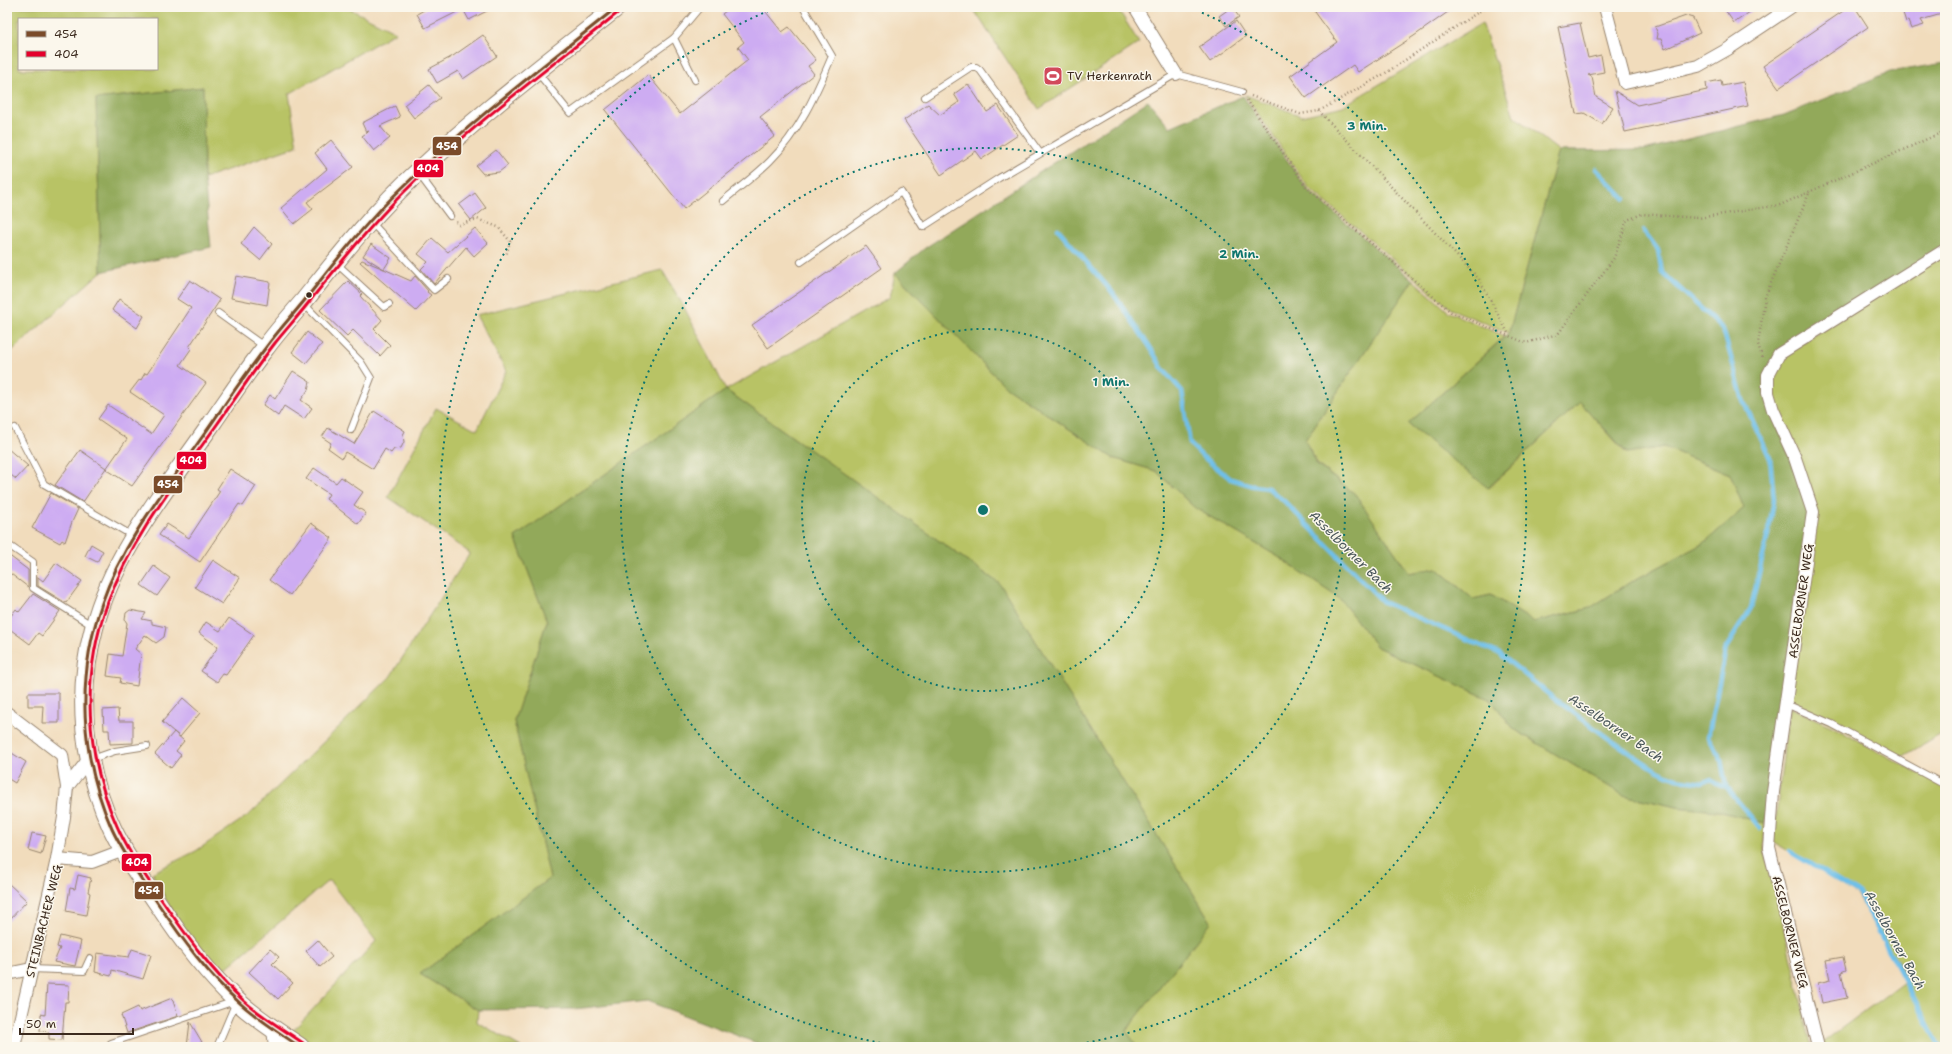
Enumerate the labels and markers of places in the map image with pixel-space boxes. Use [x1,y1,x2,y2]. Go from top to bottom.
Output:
sports icon: TV Herkenrath [1042,65,1064,87]
place label: TV Herkenrath [1067,68,1152,84]
unlabelled marker [304,290,314,300]
centre of rings [976,503,990,517]

